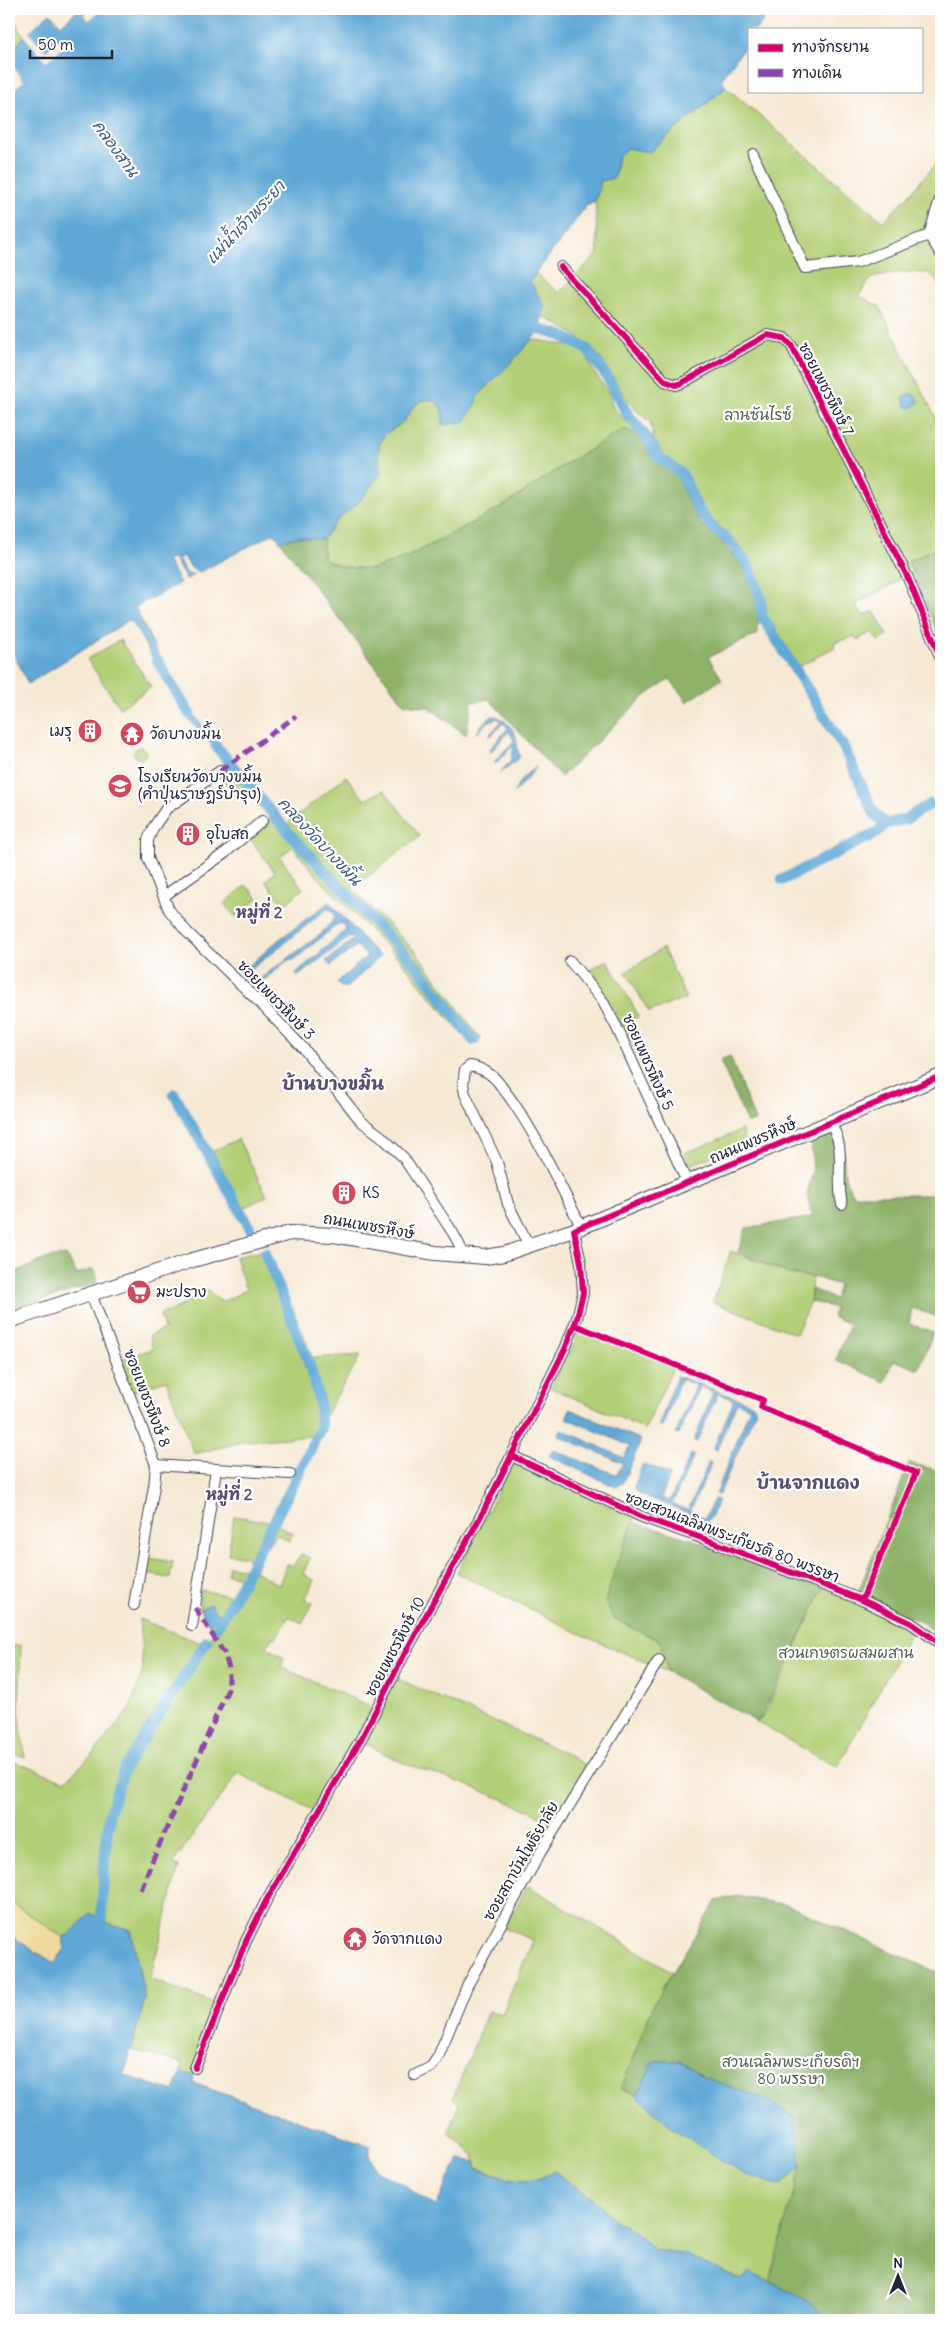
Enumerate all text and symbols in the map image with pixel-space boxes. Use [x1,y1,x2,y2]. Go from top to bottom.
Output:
scale bar [30,28,112,60]
legend [748,28,922,92]
text: 50 m [38,35,73,54]
text: ทางจักรยาน [792,37,869,56]
text: ทางเดิน [792,63,842,82]
water label: คลองสาน [89,116,144,181]
water label: แม่น้ำเจ้าพระยา [198,173,289,268]
street label: ซอยเพชรหึงษ์ 7 [795,339,858,439]
park label: ลานซันไรซ์ [724,405,792,424]
building icon: เมรุ [77,718,103,744]
place label: เมรุ [49,721,72,742]
temple icon: วัดบางขมิ้น [119,721,145,747]
place label: วัดบางขมิ้น [150,721,221,743]
place label: โรงเรียนวัดบางขมิ้น (คำปุ่นราษฎร์บำรุง) [138,764,262,805]
school or university icon: โรงเรียนวัดบางขมิ้น (คำปุ่นราษฎร์บำรุง) [107,773,133,799]
water label: คลองวัดบางขมิ้น [274,790,369,890]
building icon: อุโบสถ [175,821,201,847]
place label: อุโบสถ [206,824,249,845]
district label: หมู่ที่ 2 [235,896,283,924]
street label: ซอยเพชรหึงษ์ 3 [234,956,319,1044]
street label: ซอยเพชรหึงษ์ 5 [619,1011,678,1113]
district label: บ้านบางขมิ้น [282,1067,384,1095]
street label: ถนนเพชรหึงษ์ [706,1113,800,1167]
building icon: KS [331,1180,357,1206]
place label: KS [362,1183,380,1202]
street label: ถนนเพชรหึงษ์ [322,1208,417,1243]
supermarket icon: มะปราง [126,1279,152,1305]
place label: มะปราง [156,1282,206,1301]
street label: ซอยเพชรหึงษ์ 8 [120,1346,175,1450]
district label: บ้านจากแดง [756,1471,860,1494]
district label: หมู่ที่ 2 [205,1478,253,1506]
street label: ซอยสวนเฉลิมพระเกียรติ 80 พรรษา [622,1487,842,1586]
street label: ซอยเพชรหึงษ์ 10 [360,1593,429,1700]
park label: สวนเกษตรผสมผสาน [778,1643,914,1662]
street label: ซอยสถาบันโพธิยาลัย [479,1798,563,1924]
temple icon: วัดจากแดง [342,1926,368,1952]
place label: วัดจากแดง [372,1929,442,1948]
park label: สวนเฉลิมพระเกียรติฯ 80 พรรษา [722,2052,860,2088]
north arrow [872,2252,922,2302]
text: N [893,2254,903,2272]

